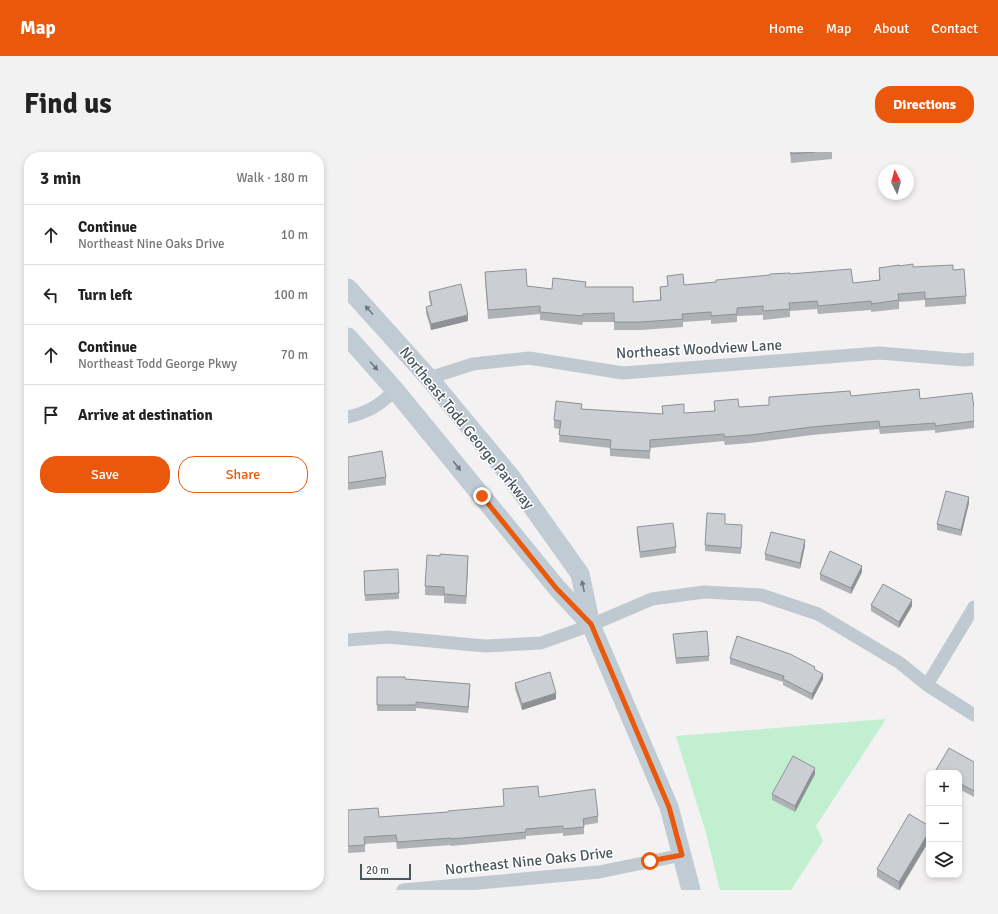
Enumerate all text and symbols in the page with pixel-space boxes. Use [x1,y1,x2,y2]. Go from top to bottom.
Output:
text: Map [20,16,56,40]
text: Home [769,20,804,37]
text: Map [826,20,851,37]
text: About [873,20,909,37]
text: Contact [931,20,978,37]
button: Directions [875,86,974,123]
text: Find us [24,87,112,121]
north arrow [878,164,914,200]
text: 3 min [40,168,81,189]
text: Walk · 180 m [237,170,308,186]
text: Continue [78,218,137,236]
icon: ahead [40,224,62,246]
text: 10 m [281,227,308,243]
text: Northeast Nine Oaks Drive [78,236,224,252]
icon: left [40,284,62,306]
text: Turn left [78,286,132,304]
text: 100 m [274,287,308,303]
one-way arrow [364,305,373,316]
street label: Northeast Woodview Lane [615,336,783,362]
text: Continue [78,338,137,356]
street label: Northeast Todd George Parkway [396,343,538,513]
icon: ahead [40,344,62,366]
text: 70 m [281,347,308,363]
text: Northeast Todd George Pkwy [78,356,237,372]
one-way arrow [369,362,378,371]
icon: arrive [40,404,62,426]
text: Arrive at destination [78,406,213,424]
button: Save [40,456,170,493]
button: Share [178,456,308,493]
one-way arrow [453,461,462,471]
route end [473,487,491,505]
one-way arrow [580,580,586,593]
map controls [926,770,962,878]
button: + [926,770,962,806]
button: − [926,806,962,842]
button: layers [926,842,962,878]
street label: Northeast Nine Oaks Drive [444,843,614,879]
route start [641,852,659,870]
scale bar [360,862,411,881]
text: 20 m [366,864,389,877]

